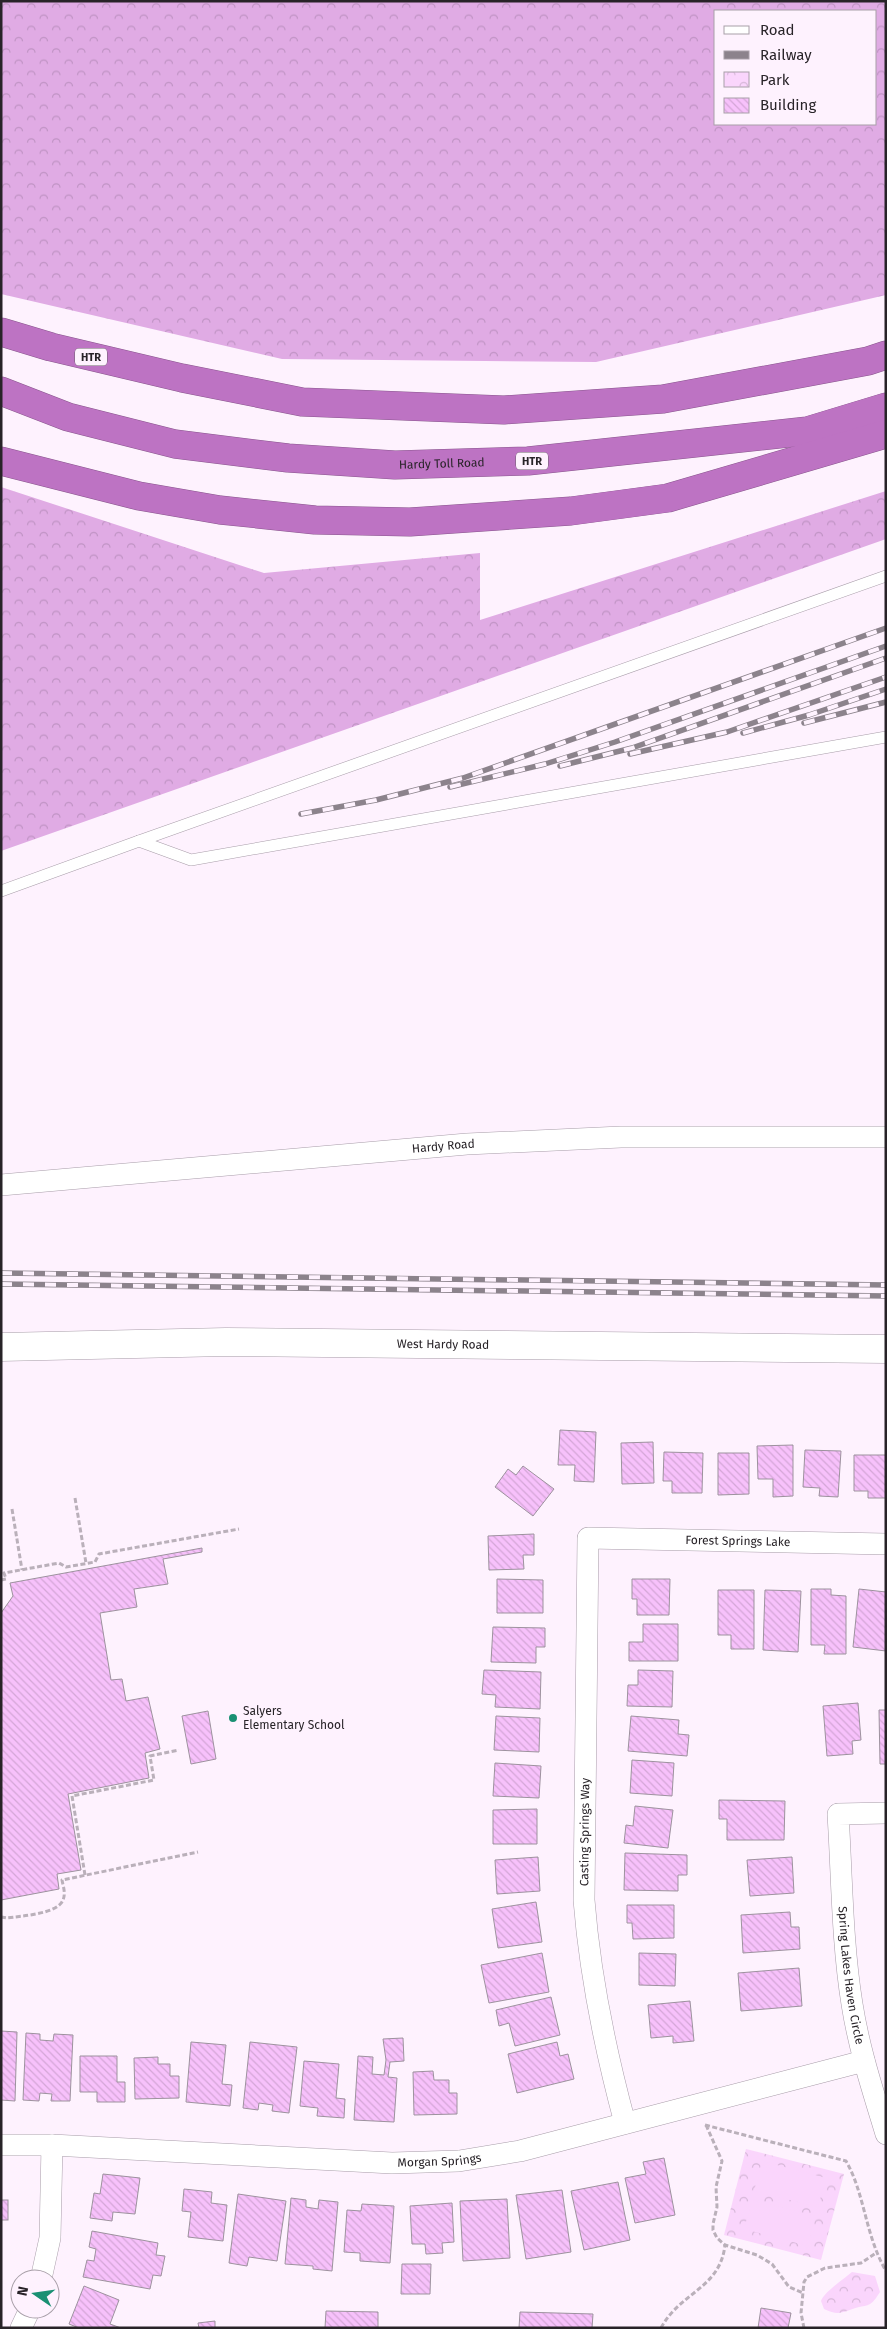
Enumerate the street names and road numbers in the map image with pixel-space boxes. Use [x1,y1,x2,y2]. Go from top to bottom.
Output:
road number: HTR [75,348,107,366]
road number: HTR [516,452,548,470]
street label: Hardy Toll Road [399,455,485,472]
street label: Hardy Road [411,1137,475,1156]
street label: West Hardy Road [397,1337,489,1352]
street label: Forest Springs Lake [685,1533,791,1549]
street label: Casting Springs Way [577,1778,592,1886]
street label: Spring Lakes Haven Circle [836,1906,867,2046]
street label: Morgan Springs [397,2150,483,2170]

